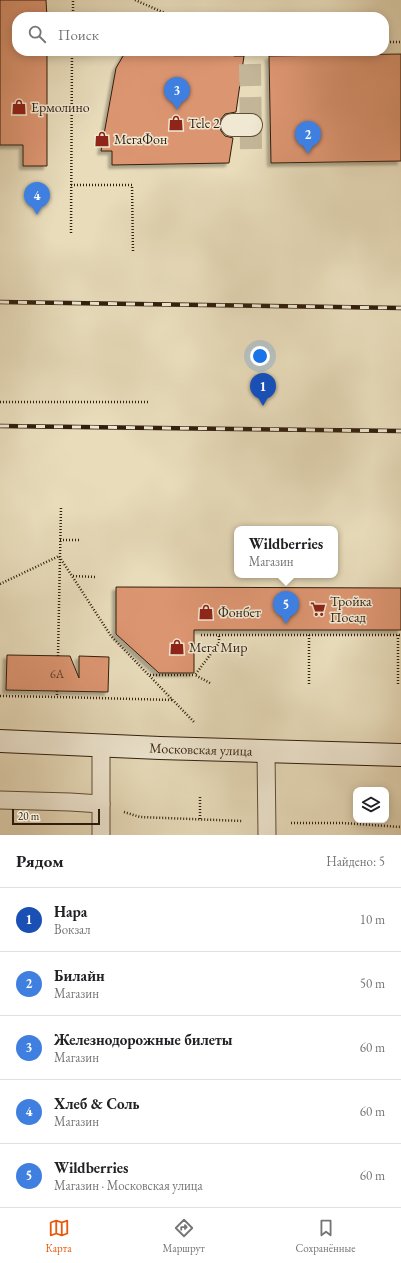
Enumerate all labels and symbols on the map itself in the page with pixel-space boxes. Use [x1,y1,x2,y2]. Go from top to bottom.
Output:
pin: 3 [164,77,190,110]
shop icon: Ермолино [10,98,28,116]
place label: Ермолино [31,98,90,116]
shop icon: Tele 2 [167,114,185,132]
place label: Tele 2 [188,114,220,132]
pin: 2 [295,121,321,154]
shop icon: МегаФон [93,130,111,148]
place label: МегаФон [114,130,167,148]
pin: 4 [24,182,50,215]
your location [250,346,270,366]
pin: 1 [250,373,276,406]
pin: 5 [273,591,299,624]
place label: Тройка Посад [330,592,372,626]
supermarket icon: Тройка Посад [309,600,327,618]
shop icon: Фонбет [197,603,215,621]
place label: Фонбет [218,603,261,621]
shop icon: Мега Мир [168,638,186,656]
place label: Мега Мир [189,638,247,656]
house number: 6А [50,666,65,682]
street label: Московская улица [149,739,253,760]
scale bar [12,807,100,826]

